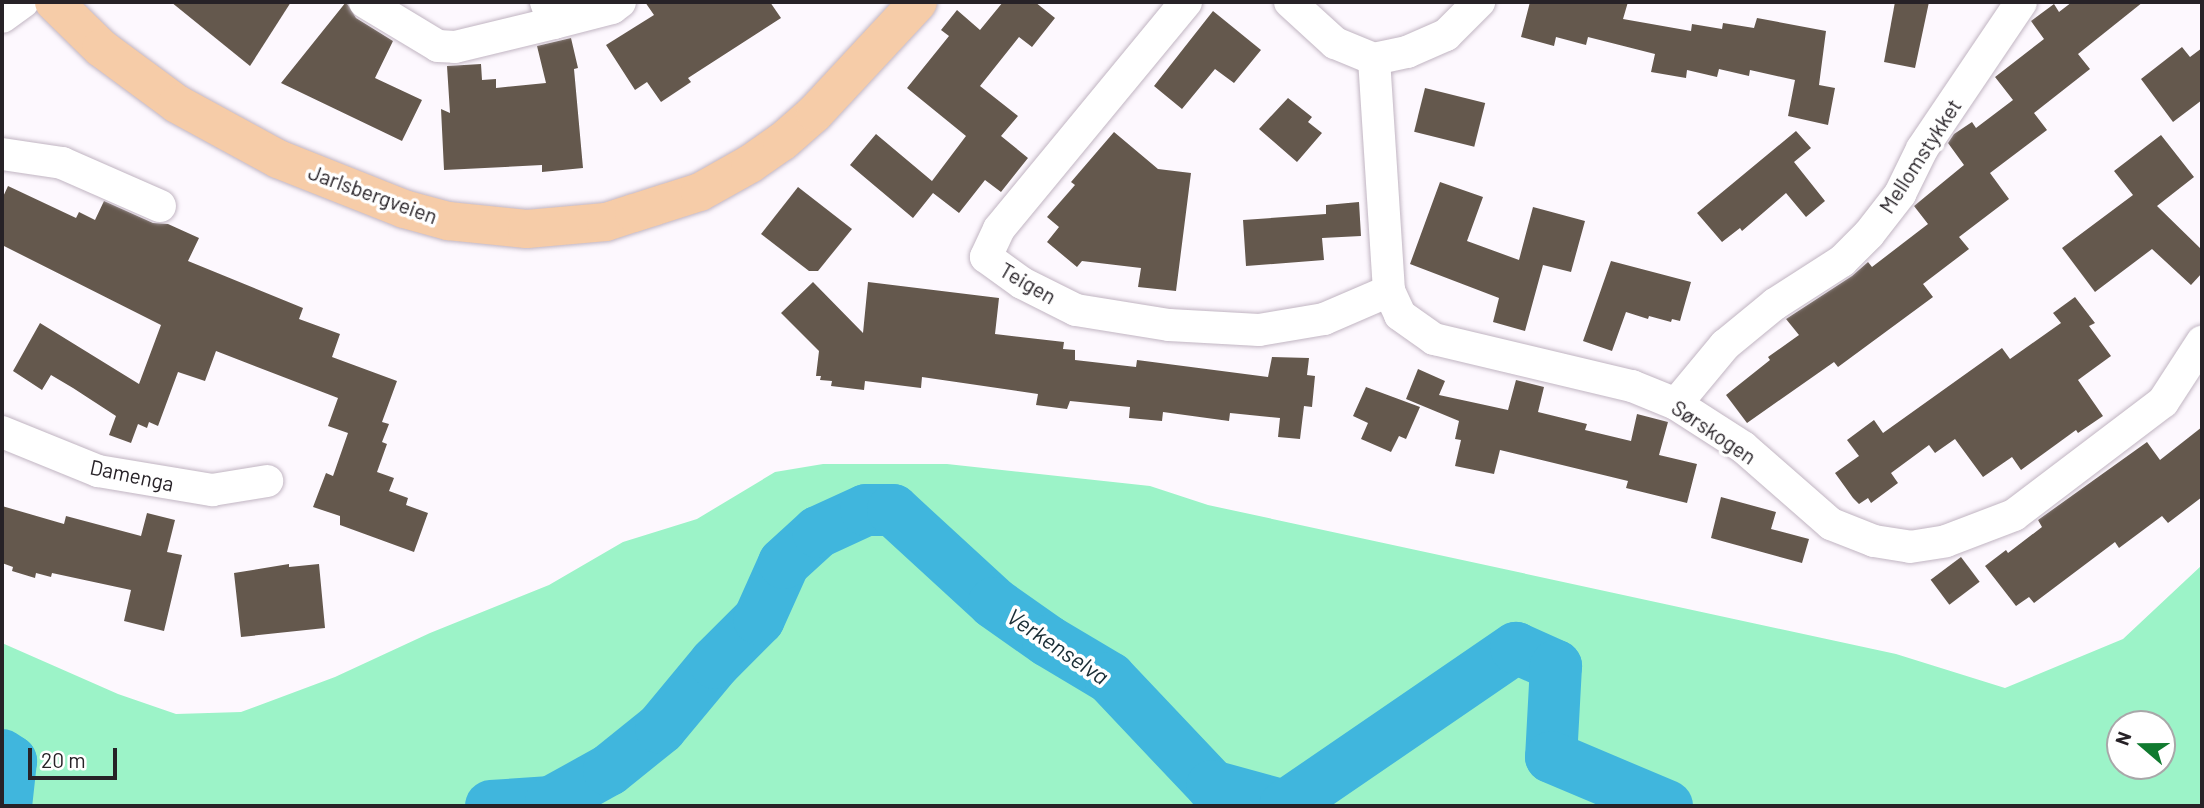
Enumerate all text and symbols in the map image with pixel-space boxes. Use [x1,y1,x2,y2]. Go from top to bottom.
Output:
street label: Mellomstykket [1874,94,1966,218]
street label: Jarlsbergveien [305,159,441,229]
street label: Teigen [995,257,1061,309]
street label: Sørskogen [1667,395,1761,469]
street label: Damenga [88,454,176,496]
water label: Verkenselva [1002,602,1114,690]
north arrow [2106,710,2176,780]
text: N [2110,728,2136,748]
scale bar [32,734,121,778]
text: 20 m [41,747,86,772]

